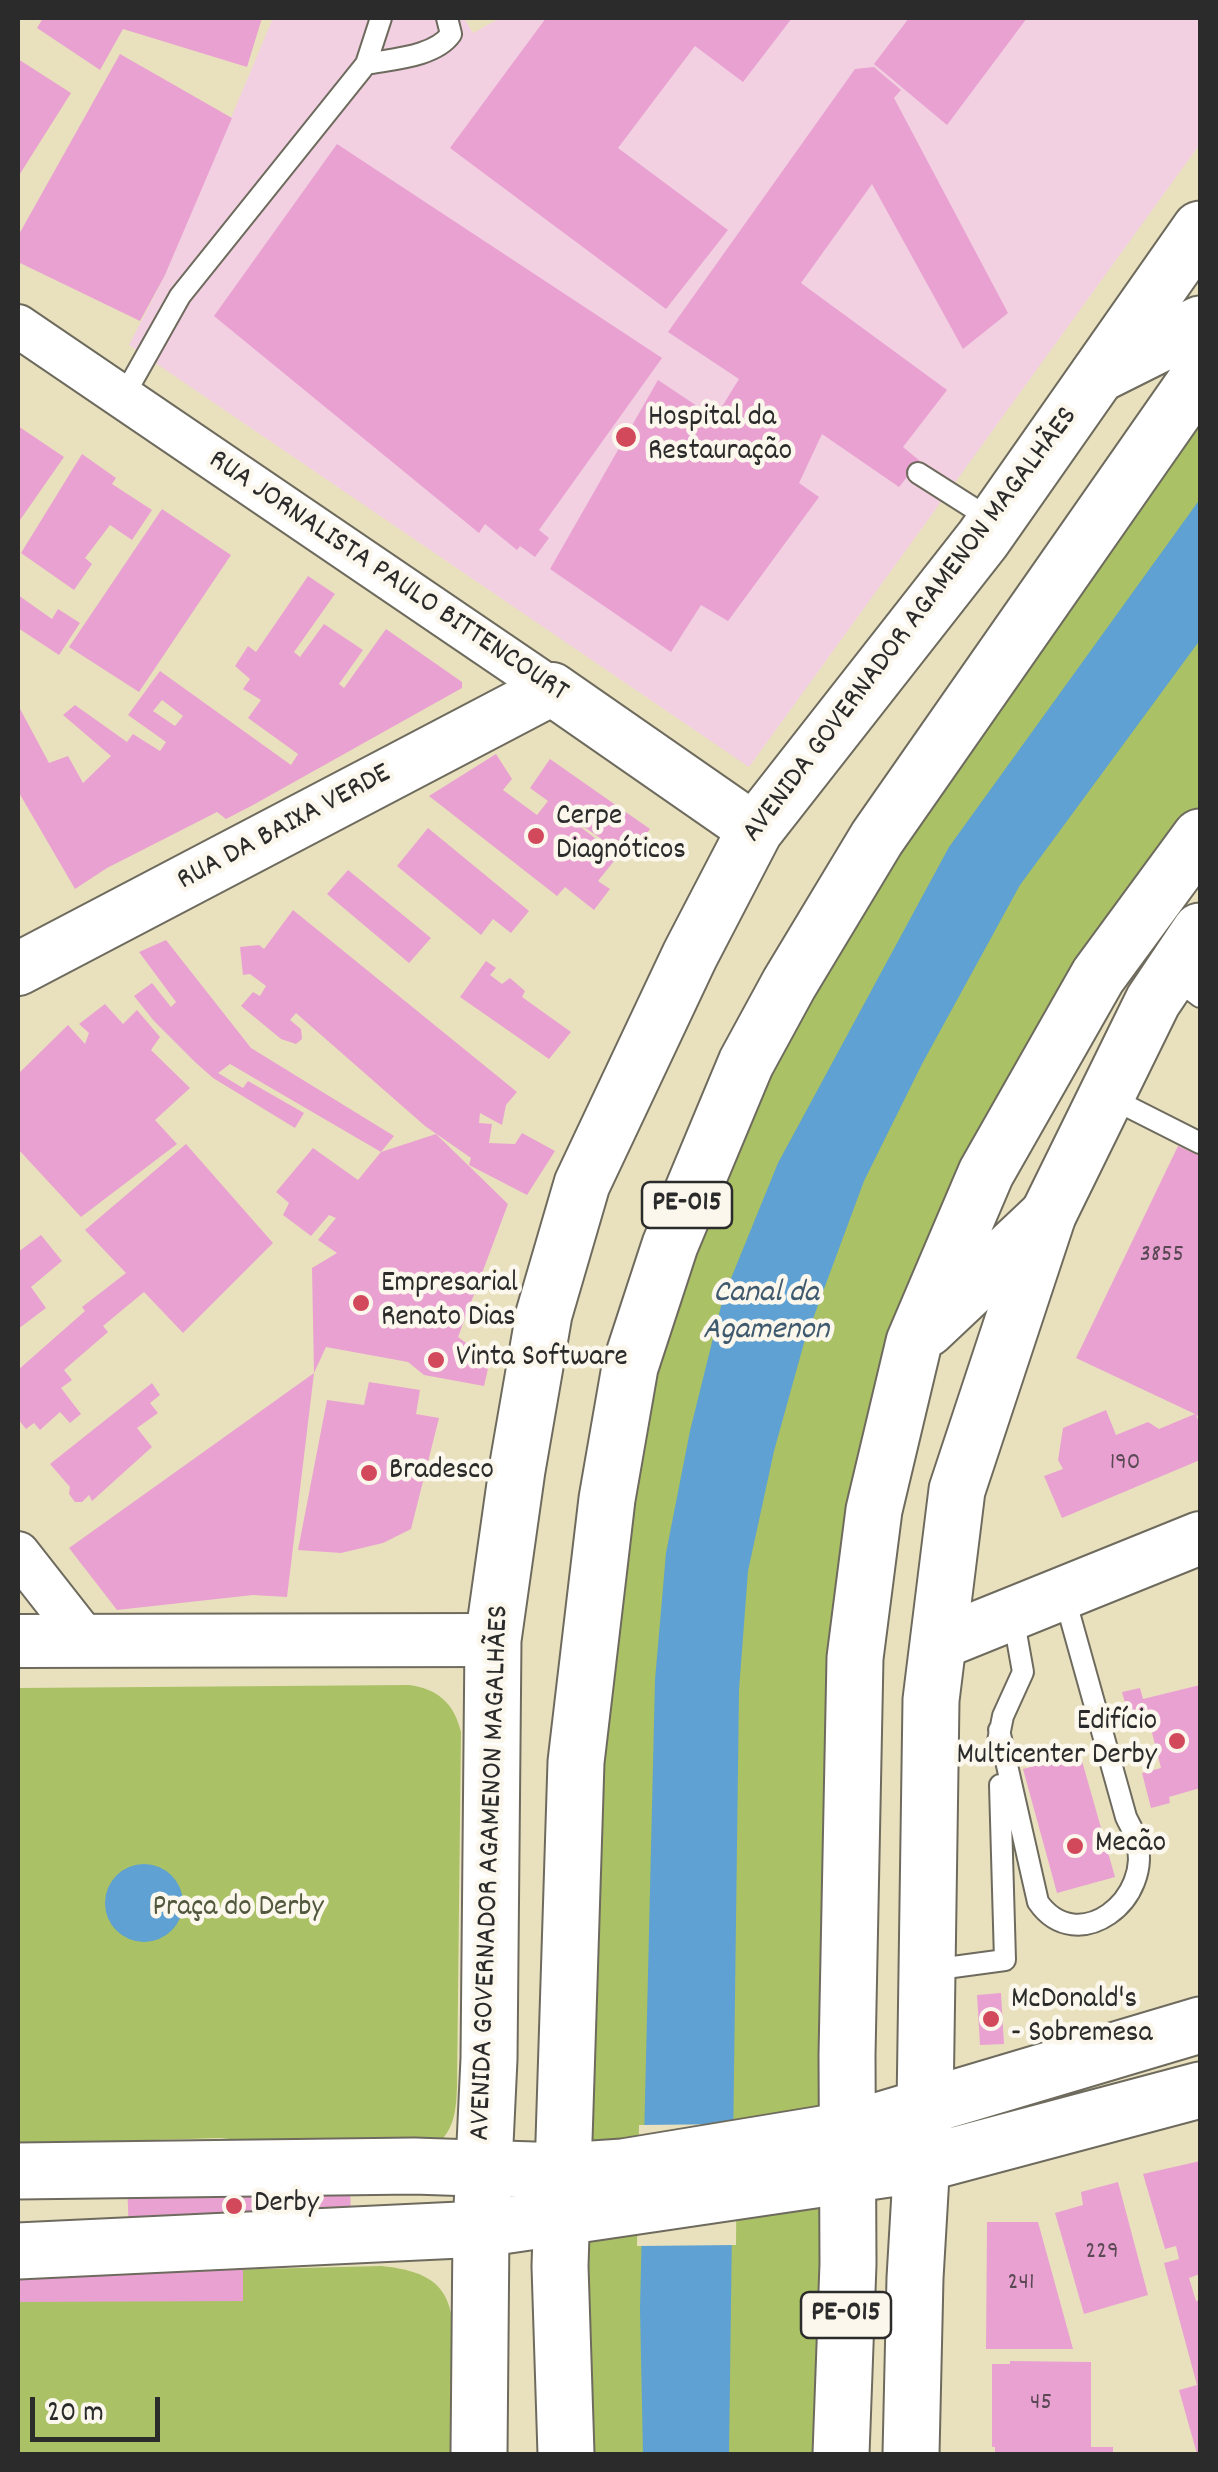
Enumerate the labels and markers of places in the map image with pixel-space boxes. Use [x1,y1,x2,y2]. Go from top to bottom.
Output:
place label: Hospital da Restauração [648,402,792,472]
marker: Hospital da Restauração [613,424,639,450]
place label: Cerpe Diagnóticos [556,801,686,872]
marker: Cerpe Diagnóticos [525,825,547,847]
place label: Empresarial Renato Dias [381,1268,518,1338]
marker: Empresarial Renato Dias [350,1292,372,1314]
place label: Vinta Software [456,1342,628,1378]
marker: Vinta Software [425,1349,447,1371]
place label: Bradesco [389,1455,494,1491]
marker: Bradesco [358,1462,380,1484]
place label: Edifício Multicenter Derby [956,1706,1157,1776]
marker: Edifício Multicenter Derby [1166,1730,1188,1752]
place label: Mecão [1095,1828,1166,1864]
marker: Mecão [1064,1835,1086,1857]
place label: McDonald's - Sobremesa [1011,1984,1153,2054]
marker: McDonald's - Sobremesa [980,2008,1002,2030]
place label: Derby [254,2188,319,2224]
marker: Derby [223,2195,245,2217]

